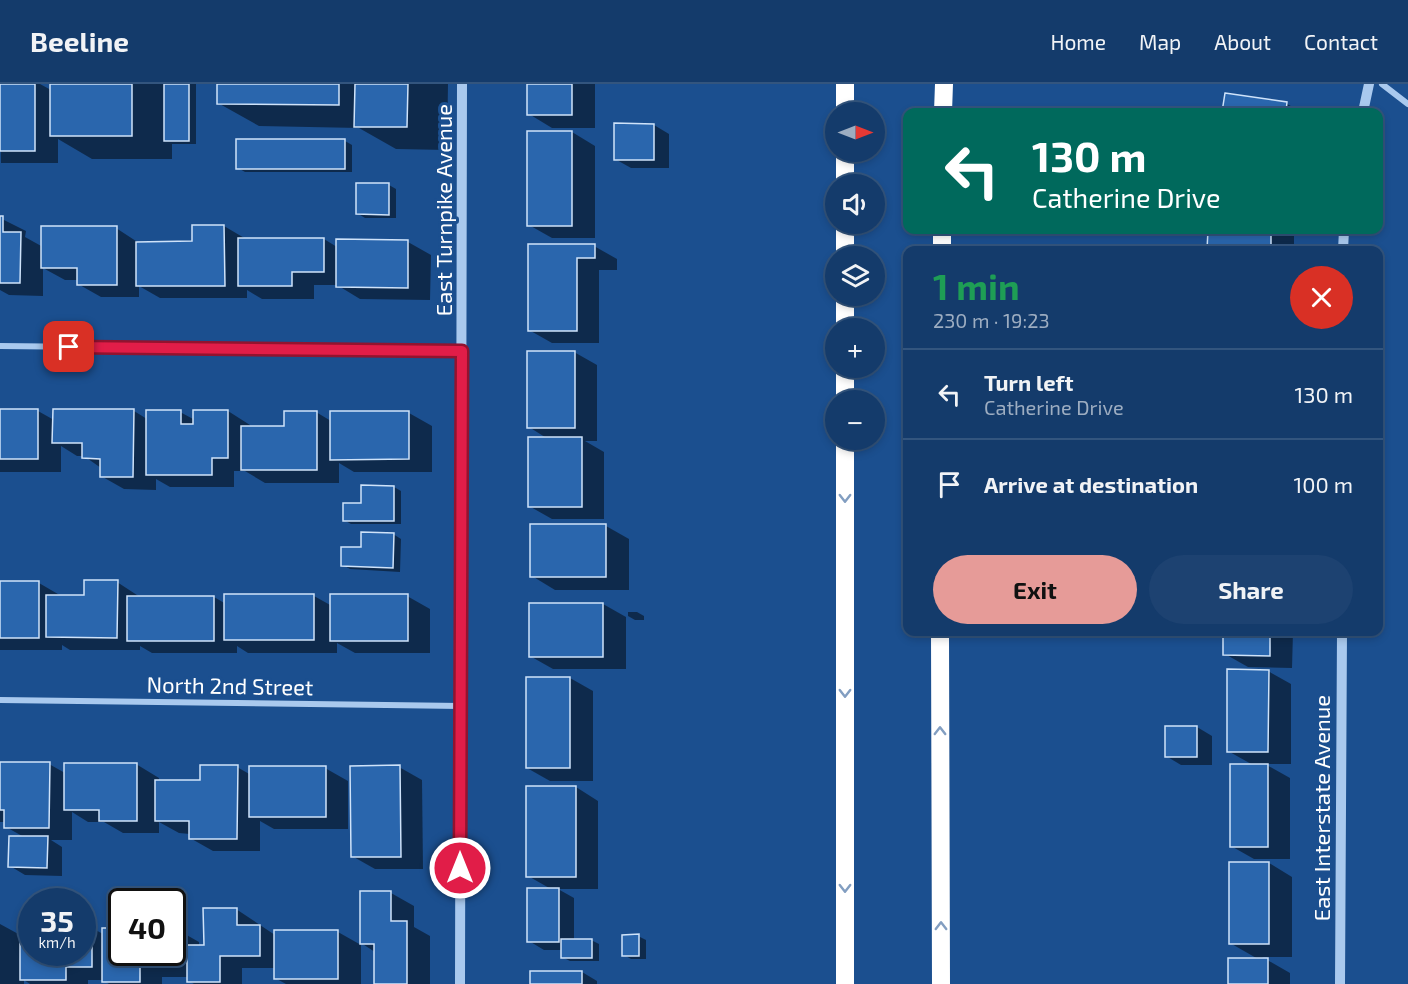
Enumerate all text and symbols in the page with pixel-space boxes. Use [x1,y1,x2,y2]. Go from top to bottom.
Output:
text: Beeline [30,24,129,58]
text: Home [1050,29,1106,54]
text: Map [1139,29,1181,54]
text: About [1214,29,1271,54]
text: Contact [1304,29,1378,54]
north arrow [825,102,885,162]
map controls [825,102,885,450]
street label: East Turnpike Avenue [430,104,456,316]
text: 130 m [1032,130,1147,180]
icon: left [933,132,1011,210]
button: sound [825,174,885,234]
text: Catherine Drive [1032,181,1221,213]
button: layers [825,246,885,306]
text: 1 min [933,264,1020,307]
button: close [1290,266,1353,329]
text: 230 m · 19:23 [933,308,1050,332]
button: + [825,318,885,378]
pin [43,321,94,372]
icon: arrive [52,330,85,363]
text: Turn left [984,369,1073,395]
icon: left [933,378,966,411]
text: 130 m [1295,381,1353,407]
button: − [825,390,885,450]
text: Catherine Drive [984,395,1124,419]
icon: arrive [933,468,966,501]
text: Arrive at destination [984,471,1198,497]
text: 100 m [1294,471,1353,497]
one-way arrow [839,493,851,502]
button: Exit [933,555,1137,624]
button: Share [1149,555,1353,624]
street label: North 2nd Street [146,671,314,699]
one-way arrow [839,688,851,697]
street label: East Interstate Avenue [1308,695,1334,921]
one-way arrow [934,726,946,735]
position arrow [428,836,492,900]
one-way arrow [839,883,851,892]
speed limit sign: 40 [108,888,186,966]
text: 35 [40,902,74,938]
one-way arrow [935,921,947,930]
text: km/h [38,933,76,951]

